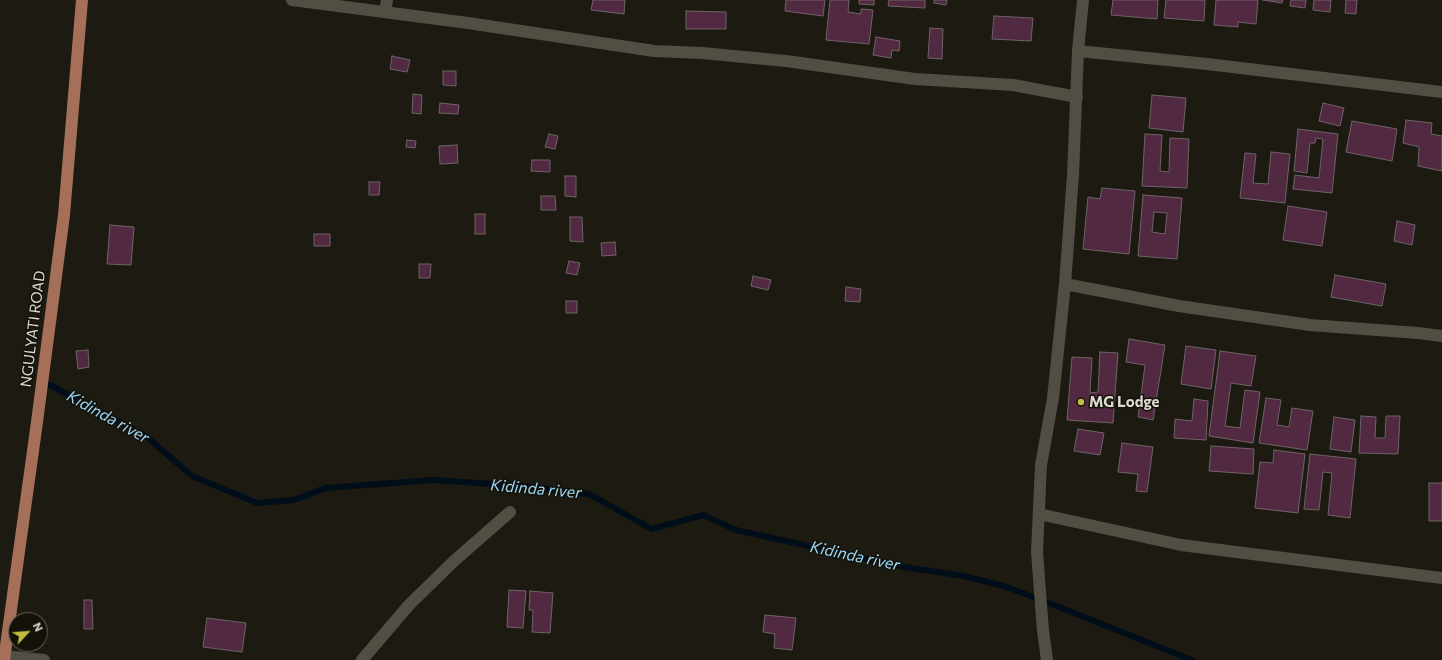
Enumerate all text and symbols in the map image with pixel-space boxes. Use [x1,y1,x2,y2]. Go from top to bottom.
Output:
street label: NGULYATI ROAD [17,270,49,388]
water label: Kidinda river [63,386,153,448]
place label: MG Lodge [1089,393,1159,411]
marker: MG Lodge [1076,397,1086,407]
water label: Kidinda river [490,475,582,503]
water label: Kidinda river [808,537,902,575]
north arrow [8,612,48,652]
text: N [31,620,46,634]

